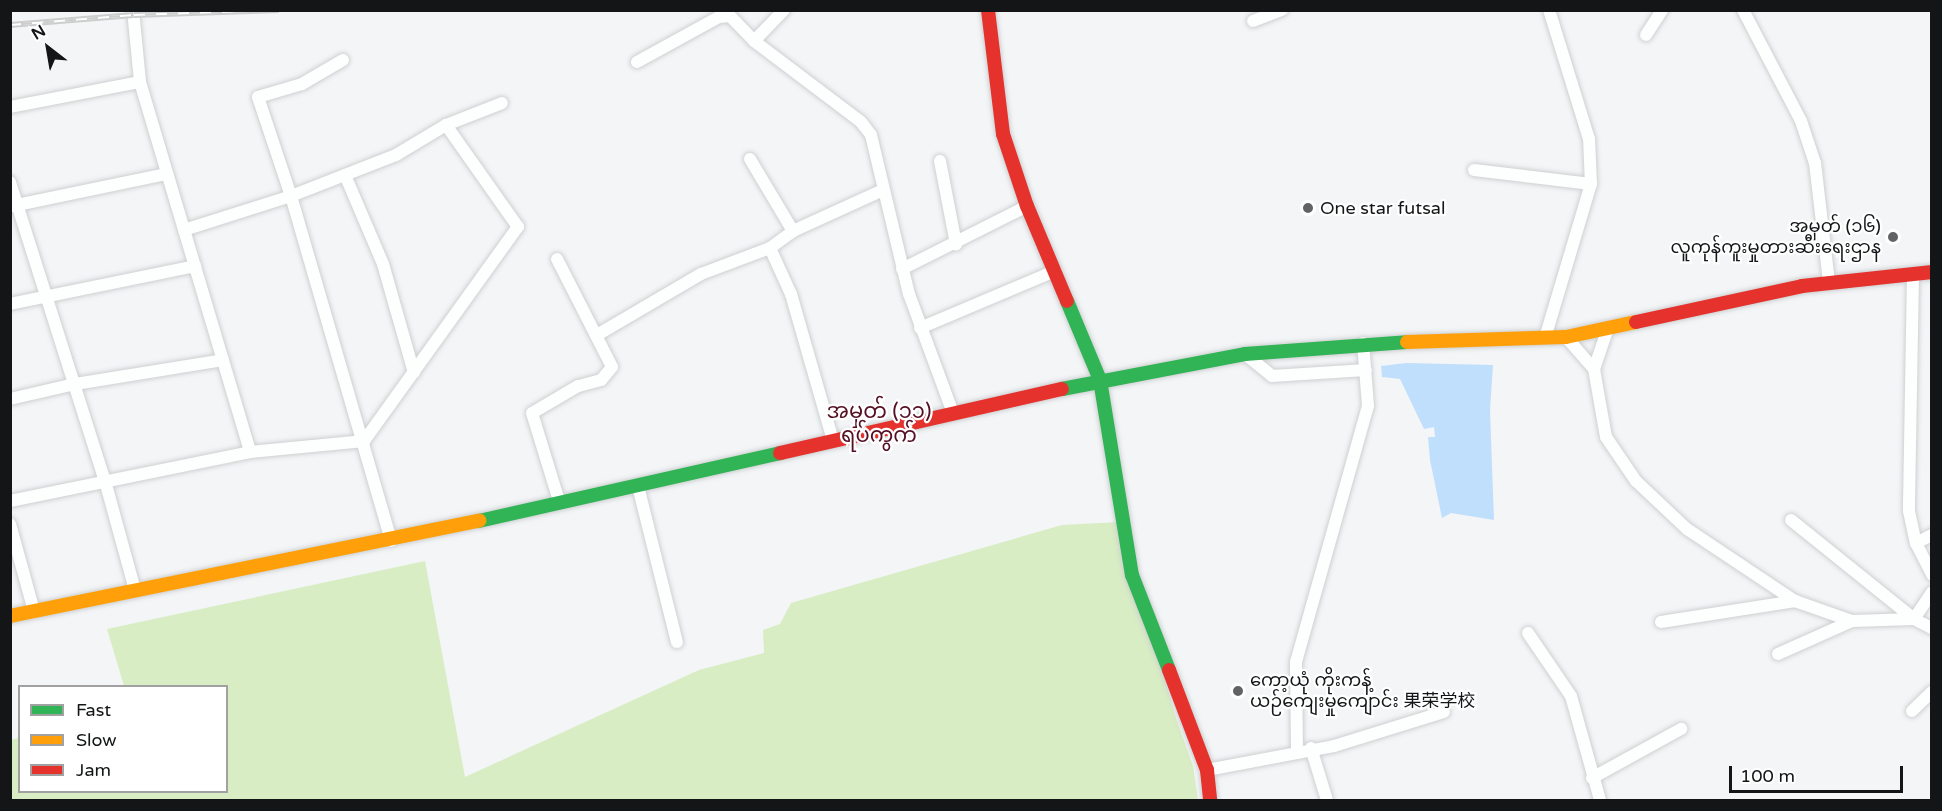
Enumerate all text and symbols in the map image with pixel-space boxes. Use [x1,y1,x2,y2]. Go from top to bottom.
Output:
north arrow [18,18,78,78]
text: N [28,21,49,44]
place label: One star futsal [1320,197,1445,219]
marker: One star futsal [1301,201,1315,215]
place label: အမှတ် (၁၆) လူကုန်ကူးမှုတားဆီးရေးဌာန [1670,216,1881,258]
marker: အမှတ် (၁၆) လူကုန်ကူးမှုတားဆီးရေးဌာန [1886,230,1900,244]
district label: အမှတ် (၁၁) ရပ်ကွက် [827,399,931,449]
place label: ကော့ယုံ ကိုးကန့် ယဉ်ကျေးမှုကျောင်း 果荣学校 [1250,670,1475,712]
marker: ကော့ယုံ ကိုးကန့် ယဉ်ကျေးမှုကျောင်း 果荣学校 [1231,684,1245,698]
legend [18,685,228,793]
text: Fast [76,699,111,721]
text: Slow [76,729,117,751]
scale bar [1732,754,1906,792]
text: Jam [76,759,111,781]
text: 100 m [1740,765,1795,787]

